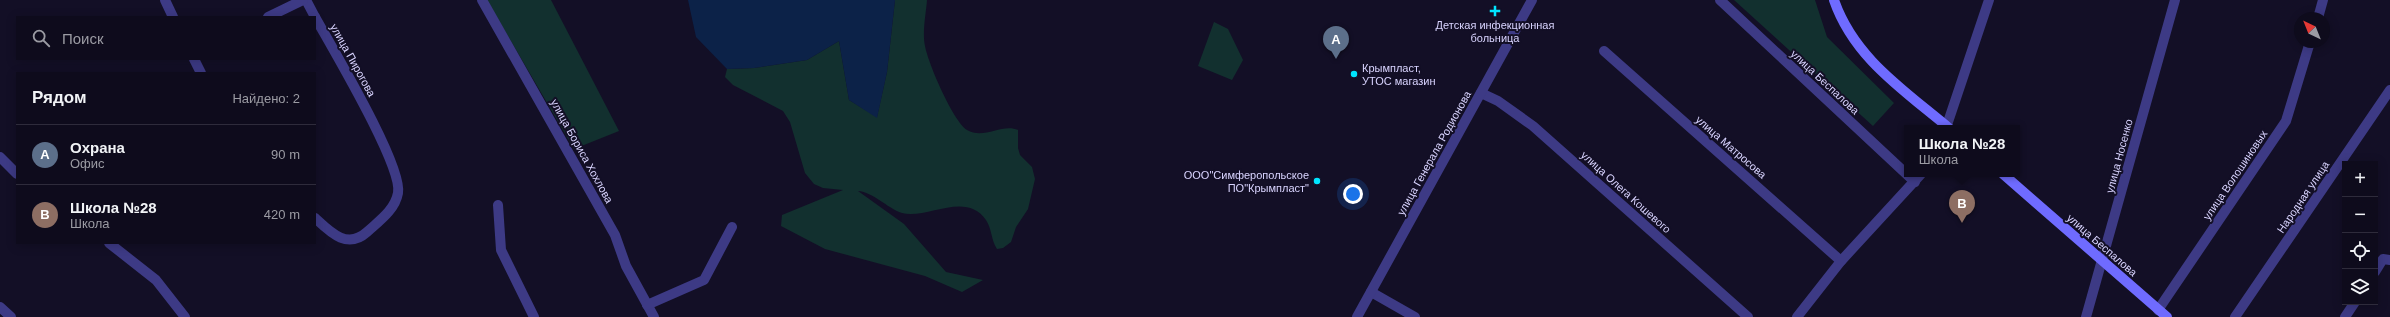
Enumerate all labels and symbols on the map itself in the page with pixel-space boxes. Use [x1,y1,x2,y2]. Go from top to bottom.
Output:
marker: Детская инфекционная больница [1489,5,1501,17]
north arrow [2294,12,2330,48]
place label: Детская инфекционная больница [1436,19,1554,44]
street label: улица Пирогова [328,22,378,99]
pin: A [1323,26,1349,59]
street label: улица Беспалова [1788,47,1862,117]
place label: Крымпласт, УТОС магазин [1362,62,1435,87]
marker: Крымпласт, УТОС магазин [1349,69,1359,79]
street label: улица Генерала Родионова [1395,88,1474,217]
street label: улица Бориса Хохлова [548,97,616,206]
street label: улица Матросова [1693,113,1769,181]
street label: улица Носенко [2103,118,2135,194]
street label: улица Волошиновых [2201,127,2270,222]
street label: улица Олега Кошевого [1579,149,1673,235]
street label: Народная улица [2275,158,2332,235]
place label: ООО"Симферопольское ПО"Крымпласт" [1184,169,1309,194]
marker: ООО"Симферопольское ПО"Крымпласт" [1312,176,1322,186]
your location [1343,184,1363,204]
pin: B [1949,190,1975,223]
street label: улица Беспалова [2065,211,2140,279]

